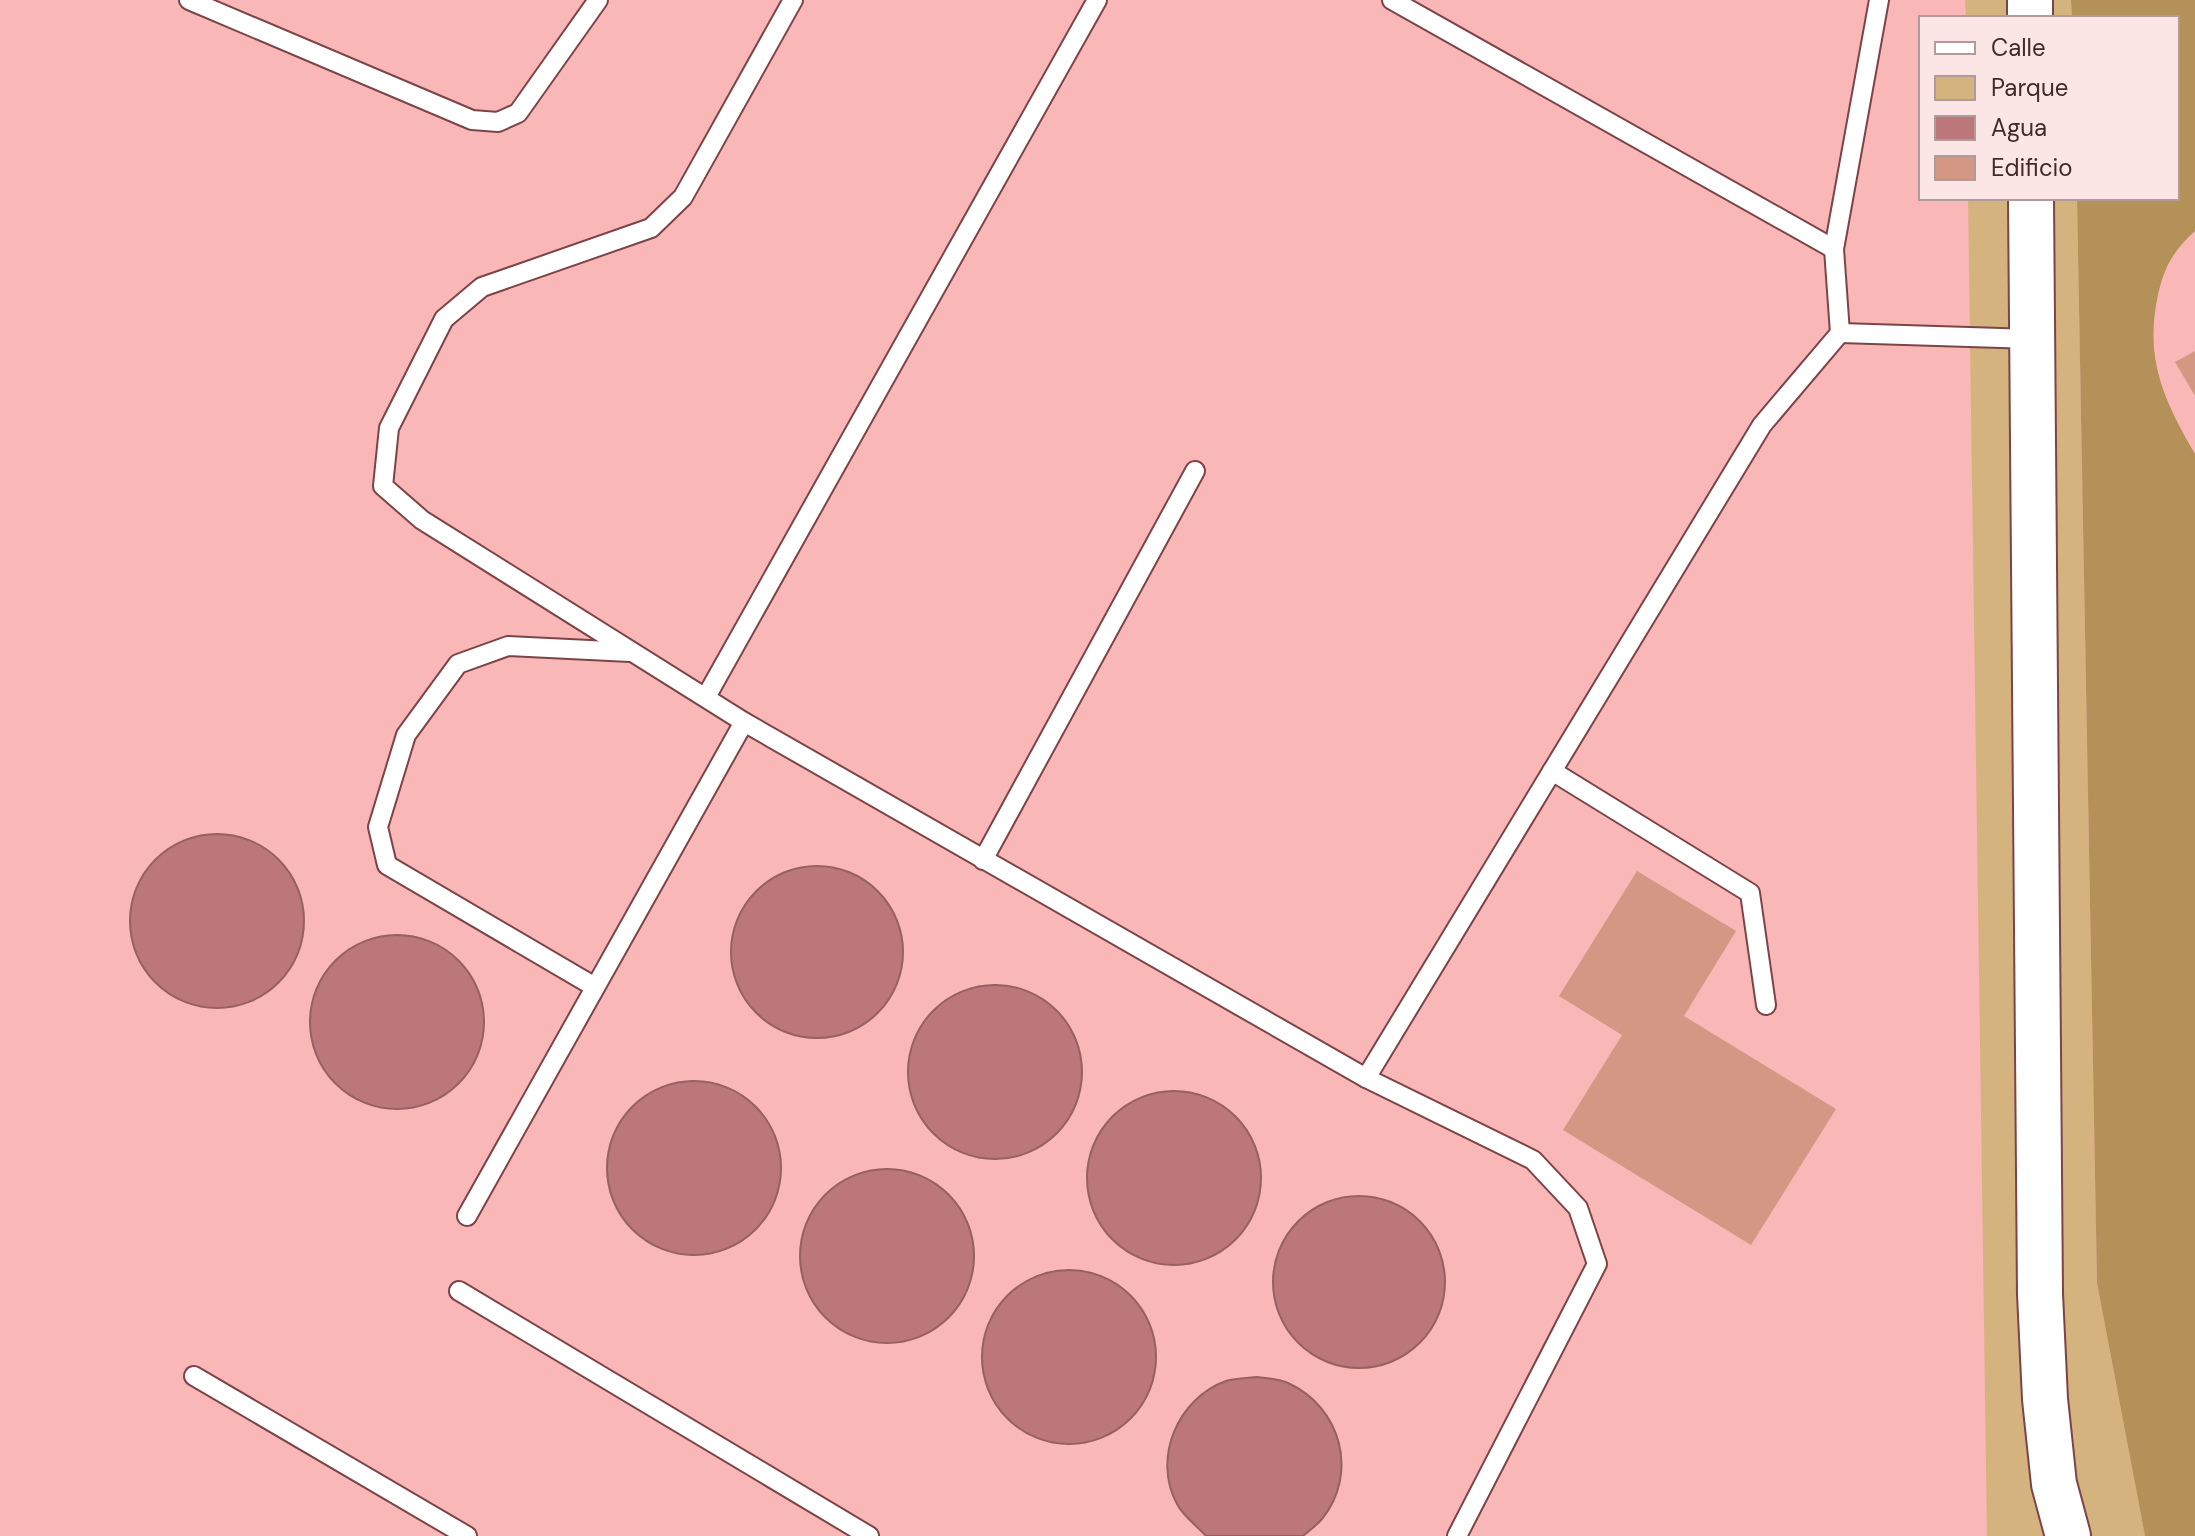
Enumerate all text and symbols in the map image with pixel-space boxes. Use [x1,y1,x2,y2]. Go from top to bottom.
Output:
legend [1919,16,2179,200]
text: Calle [1991,32,2046,63]
text: Parque [1991,72,2068,103]
text: Agua [1991,112,2047,143]
text: Edificio [1991,152,2073,183]

